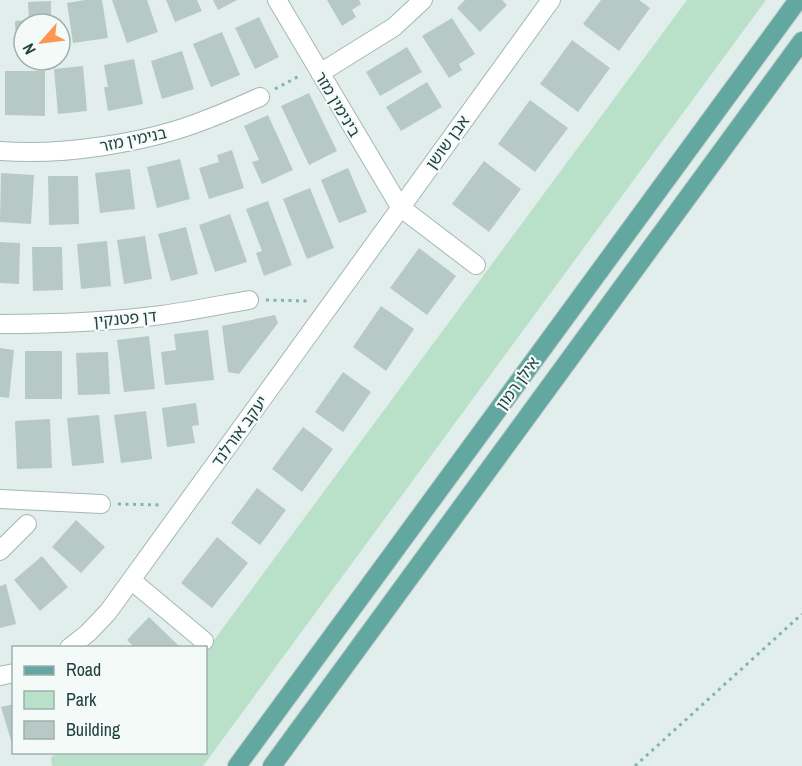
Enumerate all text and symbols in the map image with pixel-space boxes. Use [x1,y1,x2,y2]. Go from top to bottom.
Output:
north arrow [12,12,72,72]
text: N [17,40,41,58]
street label: בינימין מזר [310,67,366,141]
street label: אבן שושן [420,111,474,173]
street label: בנימין מזר [97,121,169,157]
street label: דן פטנקין [92,304,158,332]
street label: אילן רמון [490,352,544,414]
street label: יעקב אורלנד [206,391,272,471]
legend [12,646,207,754]
text: Road [66,657,101,682]
text: Park [66,687,97,712]
text: Building [66,717,121,742]

